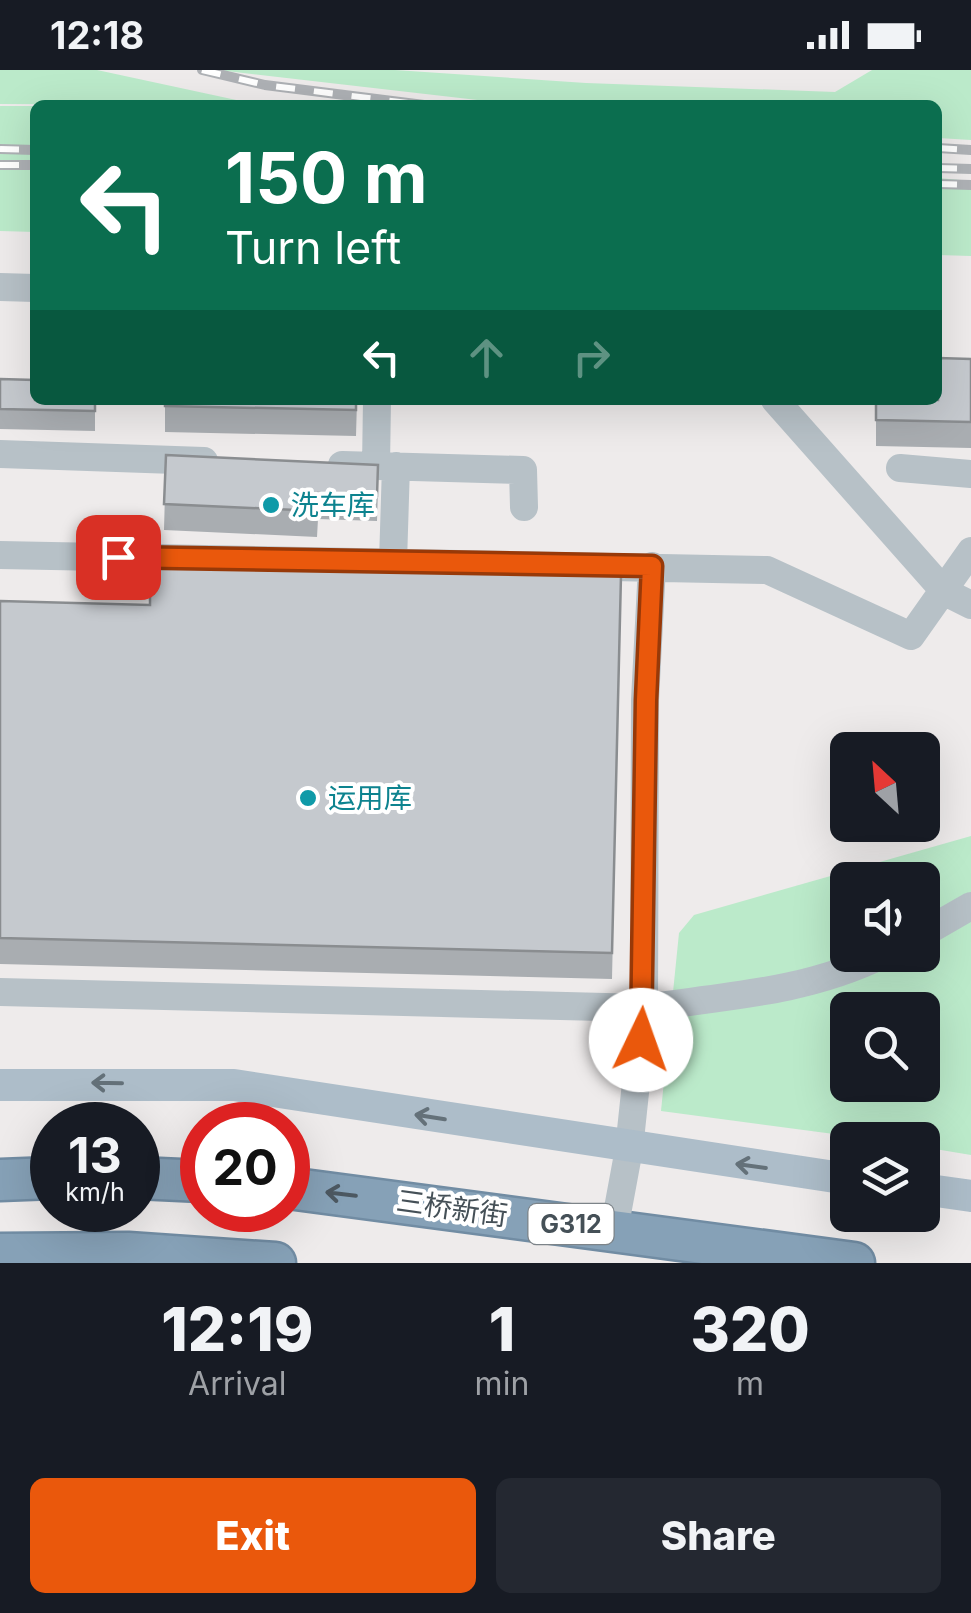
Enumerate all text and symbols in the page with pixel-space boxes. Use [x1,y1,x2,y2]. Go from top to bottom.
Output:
text: 12:18 [50,12,144,58]
text: 150 m [225,135,428,220]
icon: left [60,140,190,270]
text: Turn left [225,220,401,275]
icon: left [354,330,409,385]
icon: ahead [459,330,514,385]
icon: right [564,330,619,385]
place label: 洗车库 [291,488,375,522]
marker: 洗车库 [260,494,282,516]
pin [76,515,161,600]
icon: arrive [91,530,146,585]
north arrow [830,732,940,842]
map controls [830,732,940,1232]
place label: 运用库 [328,781,412,815]
marker: 运用库 [297,787,319,809]
button: sound [830,862,940,972]
position arrow [589,988,693,1092]
button: search [830,992,940,1102]
one-way arrow [92,1074,124,1093]
speed limit sign: 20 [180,1102,310,1232]
one-way arrow [414,1107,446,1126]
button: layers [830,1122,940,1232]
text: 13 [68,1125,122,1185]
one-way arrow [735,1156,768,1174]
text: km/h [65,1177,125,1207]
street label: 三桥新街 [394,1183,510,1233]
one-way arrow [326,1184,358,1203]
road number: G312 [528,1204,614,1244]
text: 12:19 [161,1293,313,1365]
text: 1 [489,1293,515,1365]
text: 320 [691,1293,810,1365]
text: Arrival [188,1364,287,1403]
text: min [475,1364,529,1403]
text: m [736,1364,764,1403]
button: Exit [30,1478,476,1593]
button: Share [496,1478,941,1593]

